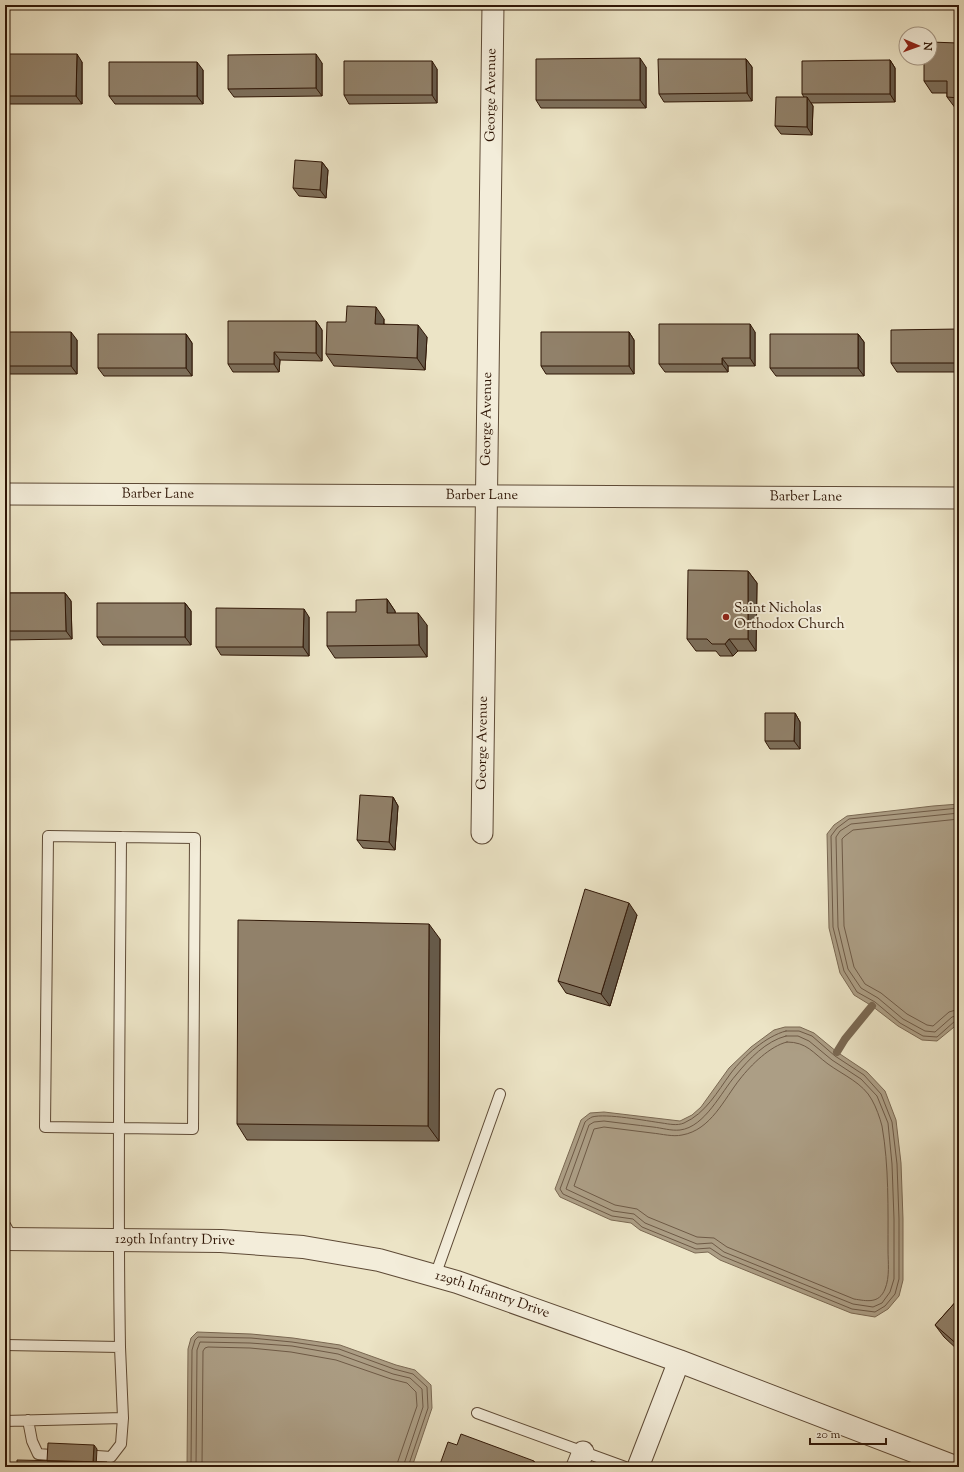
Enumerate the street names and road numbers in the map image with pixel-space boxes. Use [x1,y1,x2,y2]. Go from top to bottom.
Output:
street label: George Avenue [481,48,502,142]
street label: George Avenue [477,372,498,466]
street label: Barber Lane [122,484,194,505]
street label: Barber Lane [446,486,518,506]
street label: Barber Lane [770,487,842,508]
street label: George Avenue [473,696,494,790]
street label: 129th Infantry Drive [115,1230,236,1252]
street label: 129th Infantry Drive [433,1266,552,1324]

